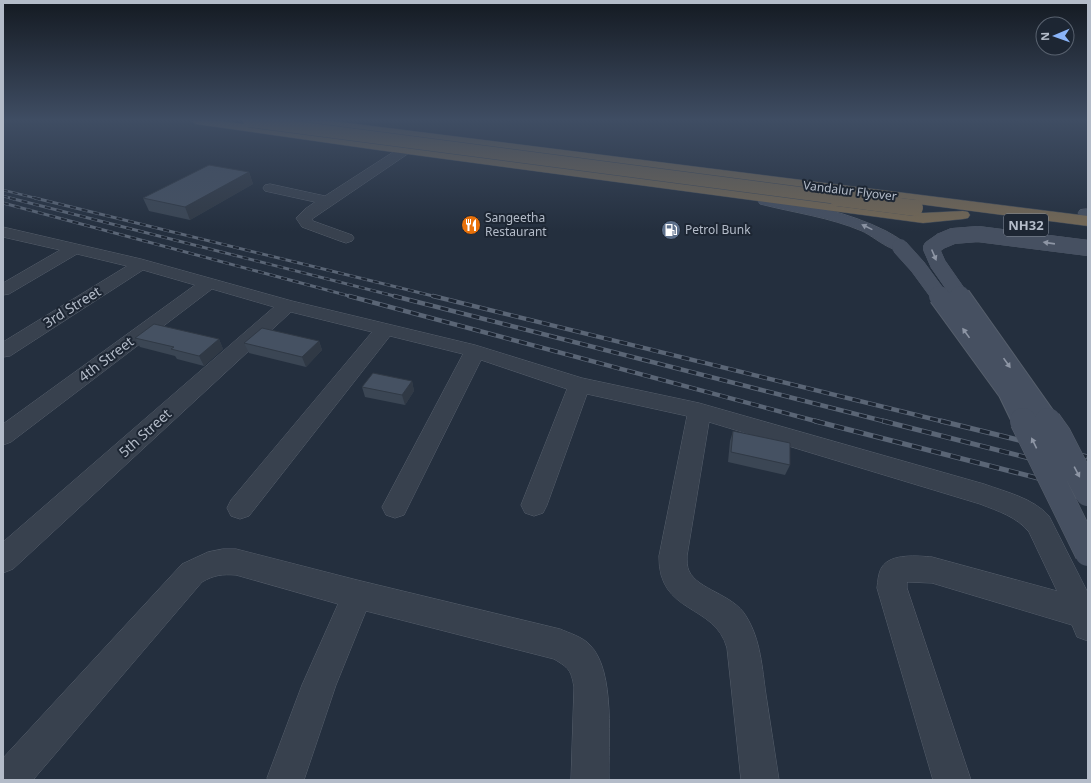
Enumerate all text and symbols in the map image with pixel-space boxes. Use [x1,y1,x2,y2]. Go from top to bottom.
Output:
north arrow [1035,16,1075,56]
text: N [1037,32,1052,41]
street label: Vandalur Flyover [802,176,898,205]
place label: Sangeetha Restaurant [485,209,547,240]
restaurant icon: Sangeetha Restaurant [460,214,482,236]
road number: NH32 [1004,214,1048,236]
fuel station icon: Petrol Bunk [660,219,682,241]
place label: Petrol Bunk [685,221,751,238]
one-way arrow [861,224,873,230]
one-way arrow [1043,240,1055,246]
one-way arrow [932,250,938,262]
street label: 3rd Street [39,281,104,332]
one-way arrow [962,328,970,338]
street label: 4th Street [74,332,137,386]
one-way arrow [1003,358,1011,368]
street label: 5th Street [114,404,175,461]
one-way arrow [1031,437,1037,449]
one-way arrow [1074,466,1081,478]

